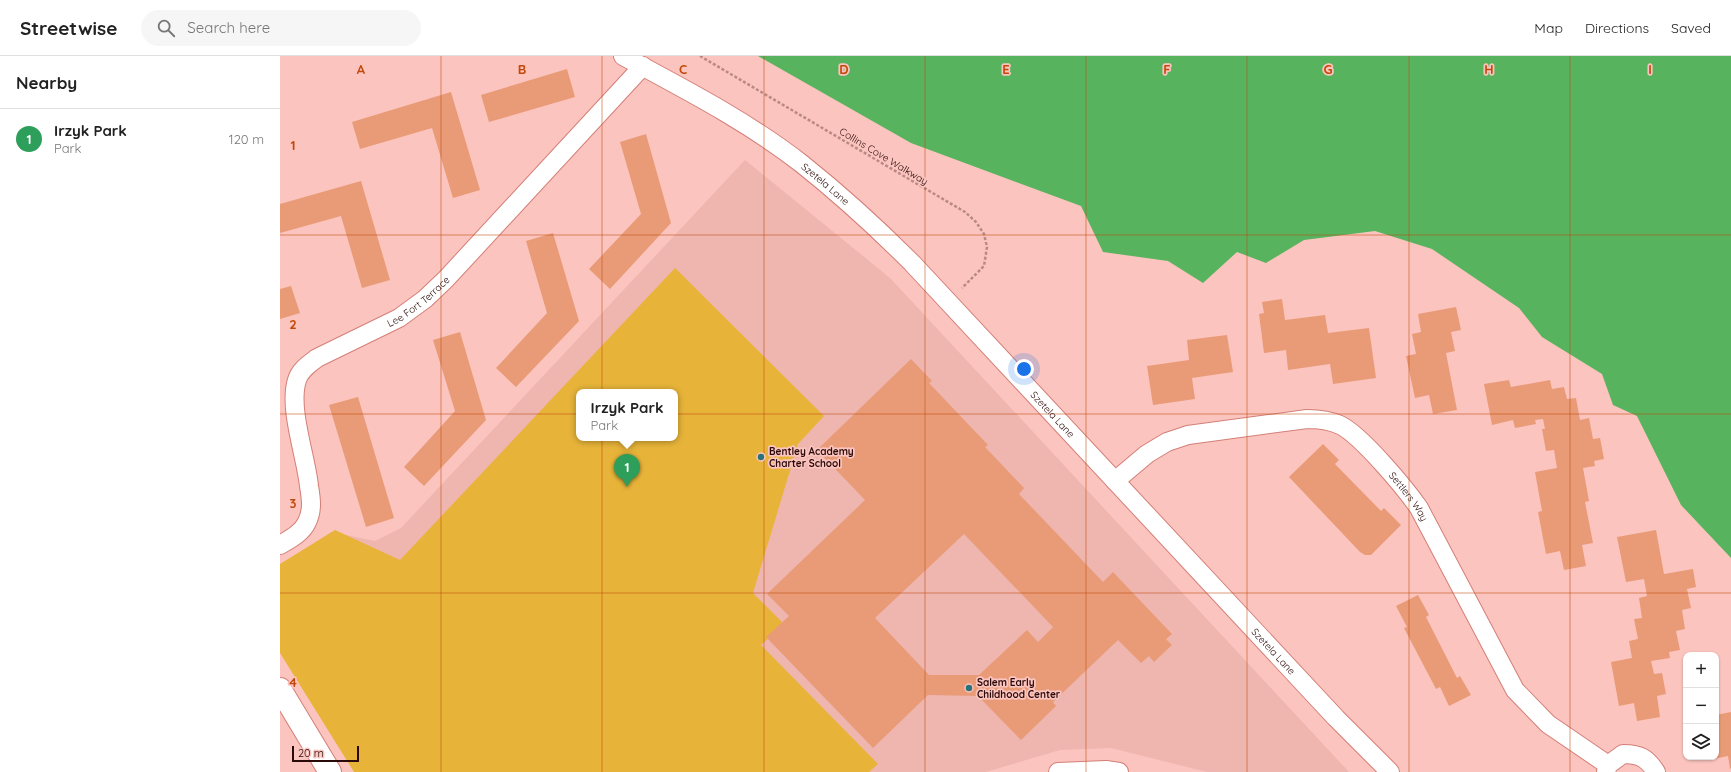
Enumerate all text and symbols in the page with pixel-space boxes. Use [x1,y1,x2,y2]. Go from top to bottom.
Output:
search box [141,10,421,46]
text: Streetwise [20,16,117,40]
icon: search [155,17,177,39]
text: Search here [187,18,270,37]
text: Map [1534,19,1563,37]
text: Directions [1585,19,1649,37]
text: Saved [1671,19,1711,37]
text: A [357,61,366,77]
text: B [518,61,526,77]
text: C [679,61,687,77]
text: D [839,61,849,77]
text: E [1002,61,1010,77]
text: F [1163,61,1171,77]
text: G [1323,61,1333,77]
text: H [1484,61,1494,77]
text: I [1648,61,1652,77]
text: Nearby [16,72,77,93]
text: Irzyk Park [54,121,127,140]
street label: Collins Cove Walkway [837,125,930,188]
text: 1 [26,131,32,147]
text: 120 m [229,131,264,147]
text: 1 [290,137,296,153]
text: Park [54,140,82,156]
street label: Szetela Lane [799,160,852,208]
street label: Lee Fort Terrace [385,273,453,330]
text: 2 [289,316,297,332]
your location [1014,359,1034,379]
popup [576,389,678,441]
street label: Szetela Lane [1028,389,1078,441]
text: Irzyk Park [591,398,663,417]
text: Park [591,417,618,433]
place label: Bentley Academy Charter School [769,445,854,470]
marker: Bentley Academy Charter School [756,452,766,462]
pin: 1 [614,454,640,487]
street label: Settlers Way [1386,469,1431,524]
text: 3 [290,495,297,511]
street label: Szetela Lane [1249,626,1298,678]
map controls [1683,652,1719,760]
button: + [1683,652,1719,688]
text: 4 [289,674,297,690]
place label: Salem Early Childhood Center [977,676,1061,701]
marker: Salem Early Childhood Center [964,683,974,693]
button: − [1683,688,1719,724]
button: layers [1683,724,1719,760]
scale bar [292,744,359,763]
text: 20 m [298,746,324,760]

